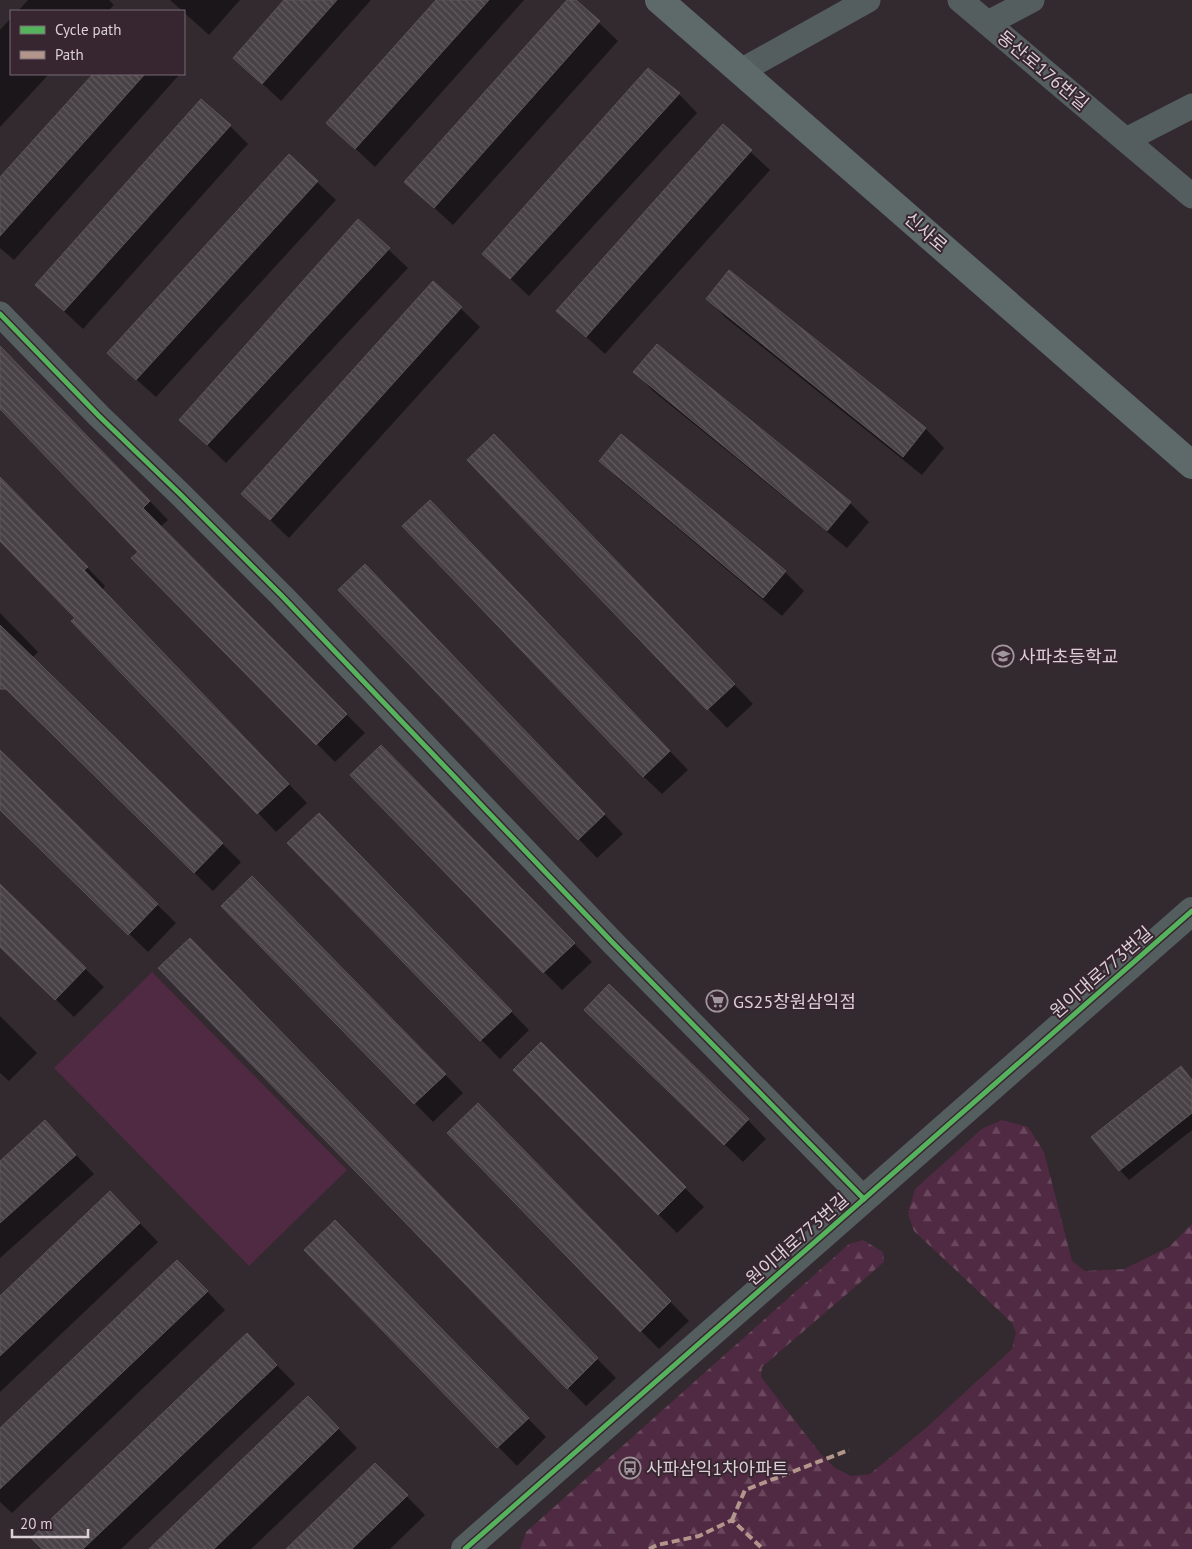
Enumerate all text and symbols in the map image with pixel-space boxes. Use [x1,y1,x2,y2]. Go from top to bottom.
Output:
legend [10,10,185,75]
text: Cycle path [55,20,121,39]
street label: 동산로176번길 [993,25,1093,115]
text: Path [55,45,84,64]
street label: 신사로 [900,207,952,257]
school or university icon: 사파초등학교 [991,644,1015,668]
place label: 사파초등학교 [1019,645,1118,668]
street label: 원이대로773번길 [1045,921,1157,1023]
supermarket icon: GS25창원삼익점 [705,989,729,1013]
place label: GS25창원삼익점 [733,990,856,1013]
street label: 원이대로773번길 [741,1188,853,1290]
bus stop icon: 사파삼익1차아파트 [618,1456,642,1480]
place label: 사파삼익1차아파트 [646,1457,788,1480]
scale bar [12,1506,89,1538]
text: 20 m [20,1514,53,1533]

